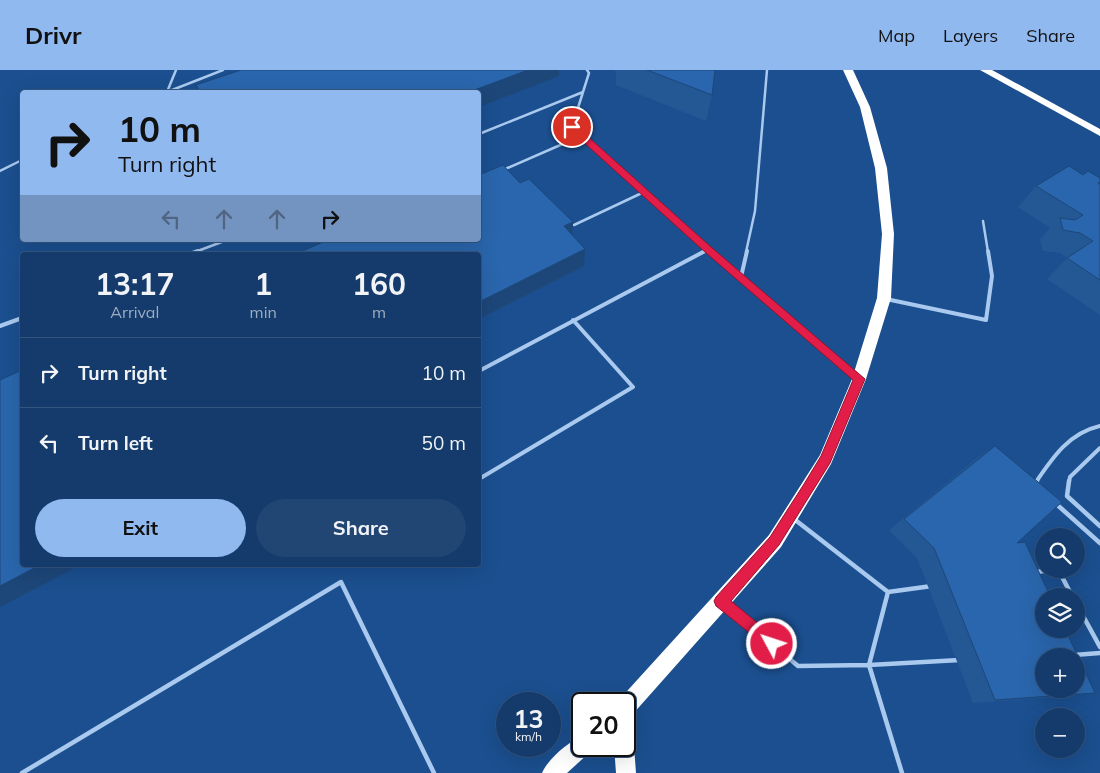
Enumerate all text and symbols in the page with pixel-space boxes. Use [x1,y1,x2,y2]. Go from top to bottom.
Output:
text: Drivr [25,20,81,50]
text: Map [878,24,915,47]
text: Layers [943,24,998,47]
text: Share [1026,24,1075,47]
pin [551,106,593,148]
text: 10 m [118,107,201,151]
icon: right [35,110,100,175]
icon: arrive [558,113,586,141]
text: Turn right [118,150,216,178]
icon: left [157,205,185,233]
icon: ahead [210,205,238,233]
icon: ahead [263,205,291,233]
icon: right [316,205,344,233]
text: 13:17 [95,265,175,303]
text: 1 [254,265,272,303]
text: 160 [352,265,406,303]
text: Arrival [110,302,159,322]
text: min [250,302,277,322]
text: m [372,302,386,322]
icon: right [35,359,63,387]
text: Turn right [78,361,167,385]
text: 10 m [422,361,466,385]
icon: left [35,429,63,457]
text: Turn left [78,431,153,455]
text: 50 m [422,431,466,455]
button: Exit [35,499,246,557]
button: Share [256,499,466,557]
map controls [1035,528,1085,758]
button: search [1035,528,1085,578]
button: layers [1035,588,1085,638]
position arrow [745,617,797,669]
button: + [1035,648,1085,698]
speed limit sign: 20 [571,692,636,757]
text: 13 [513,703,544,734]
button: − [1035,708,1085,758]
text: km/h [515,729,542,744]

